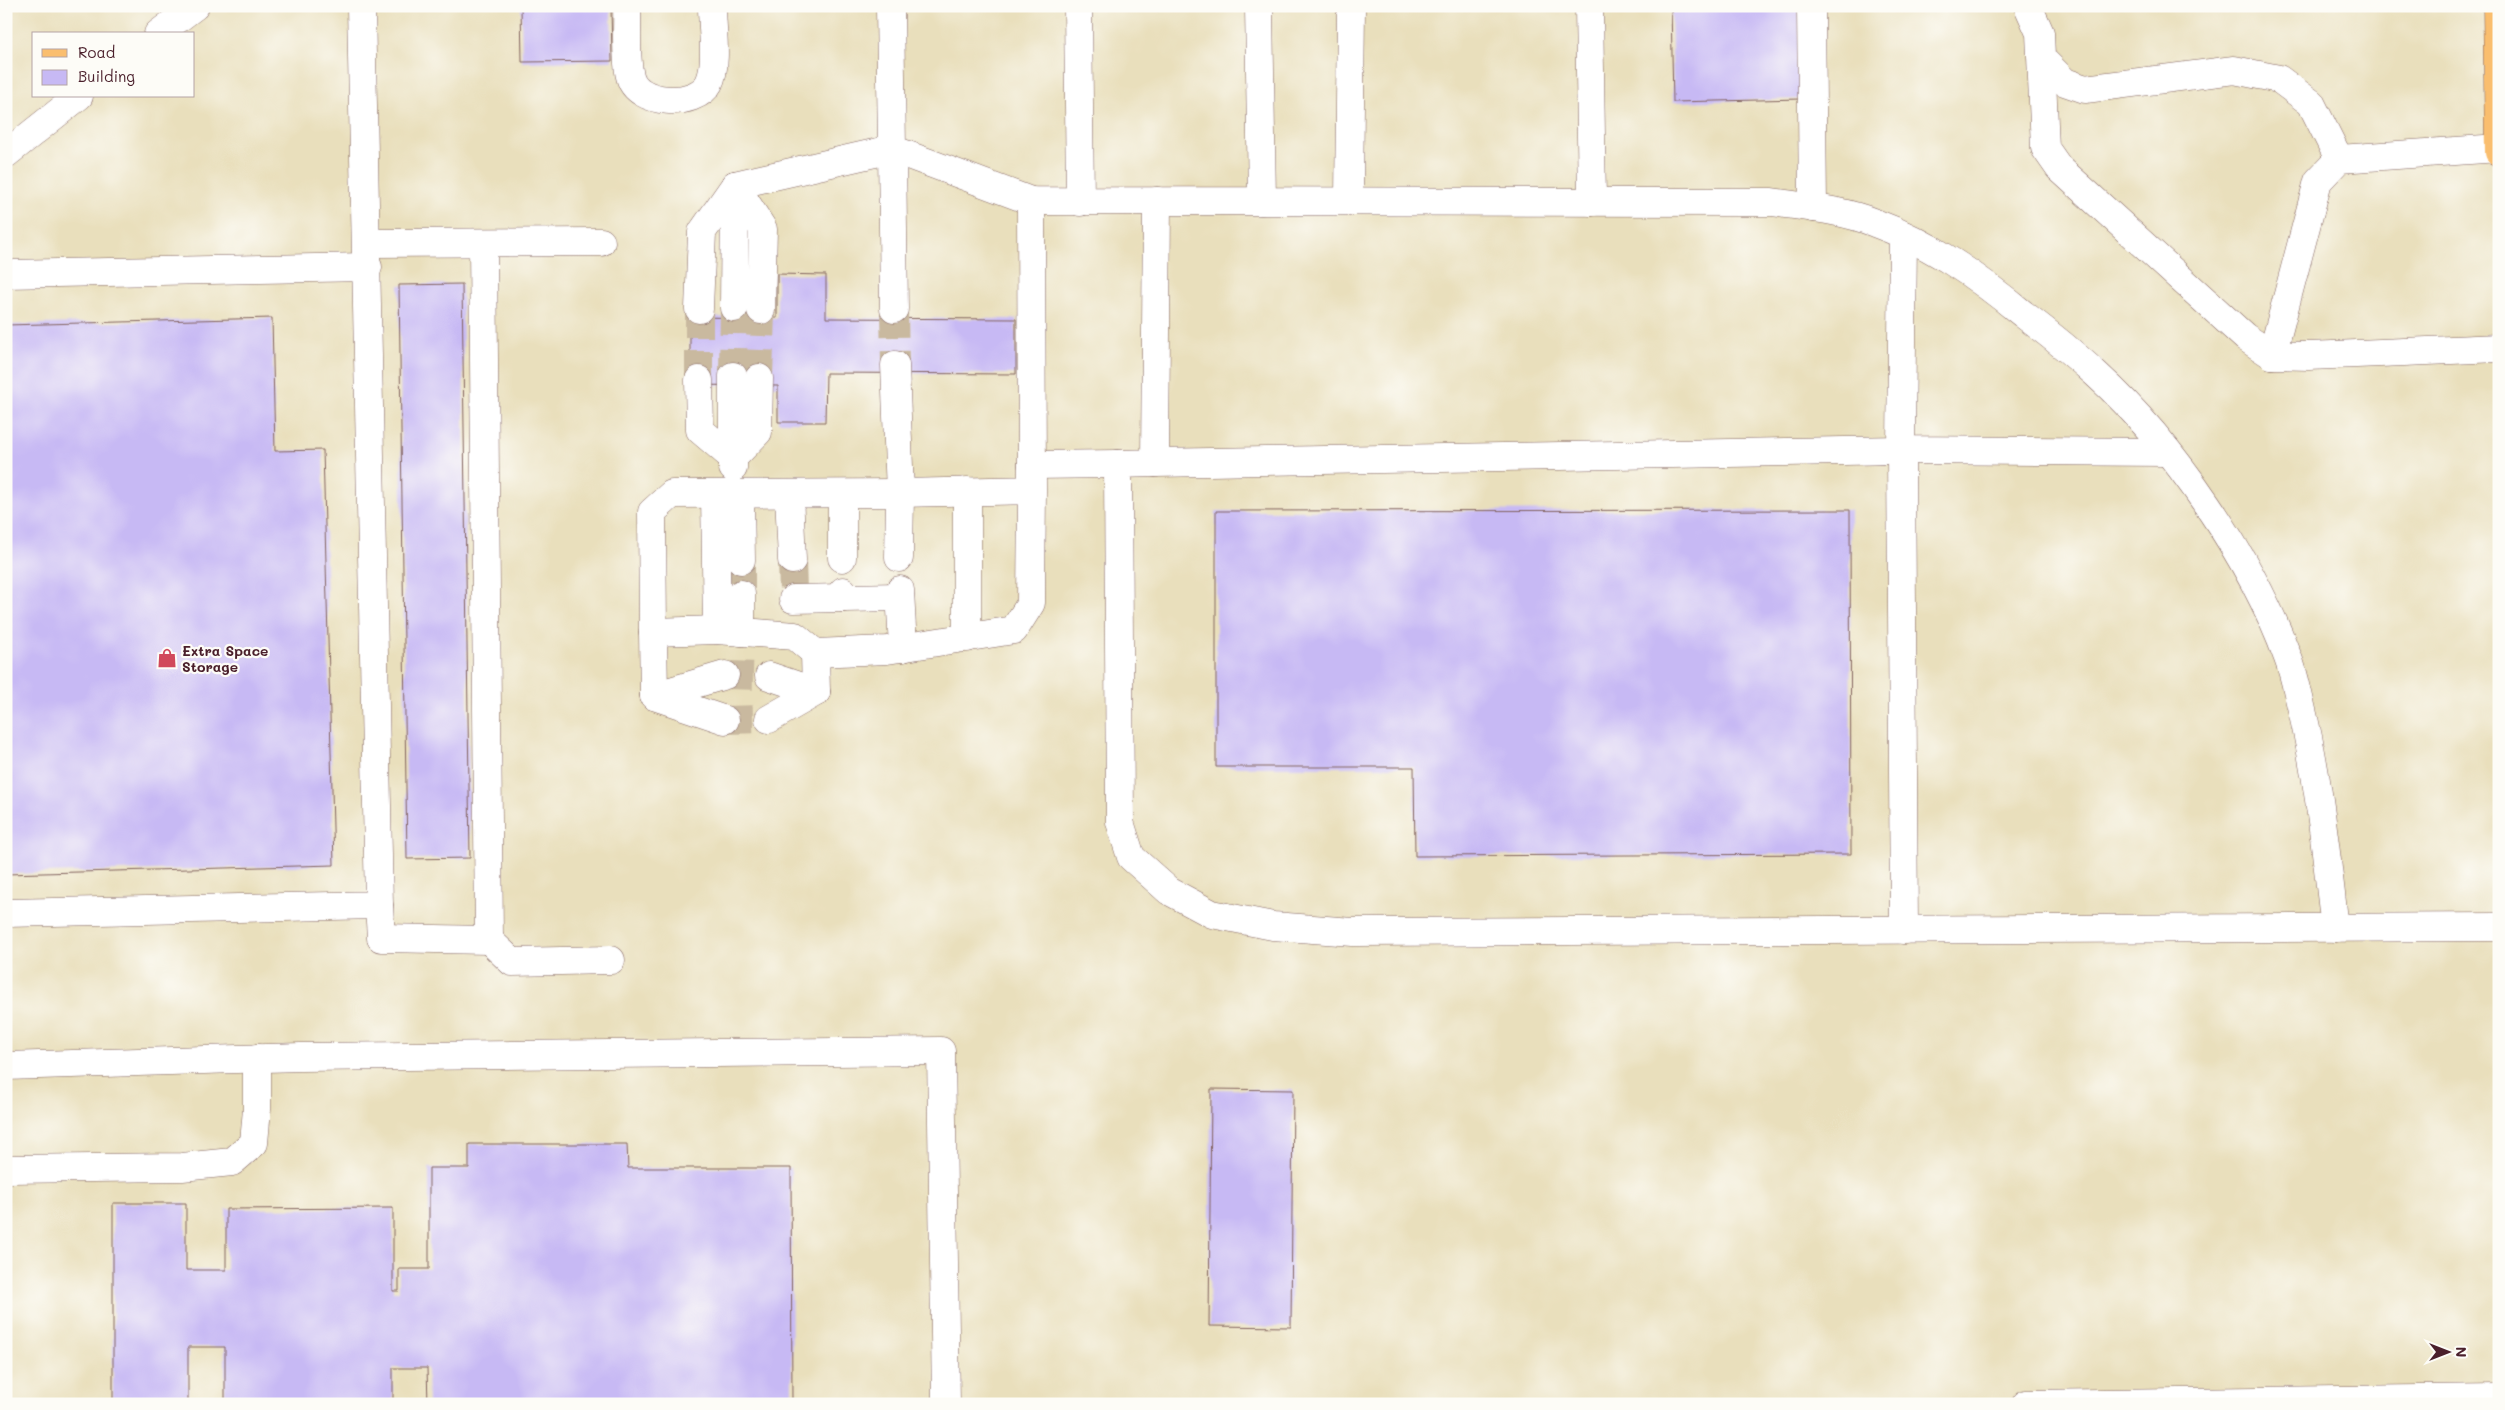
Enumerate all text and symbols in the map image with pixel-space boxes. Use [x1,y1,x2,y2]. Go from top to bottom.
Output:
legend [32,32,195,98]
text: Road [78,42,115,62]
text: Building [78,66,135,86]
place label: Extra Space Storage [182,641,268,676]
shop icon: Extra Space Storage [156,647,178,669]
north arrow [2422,1328,2472,1378]
text: N [2452,1347,2471,1357]

